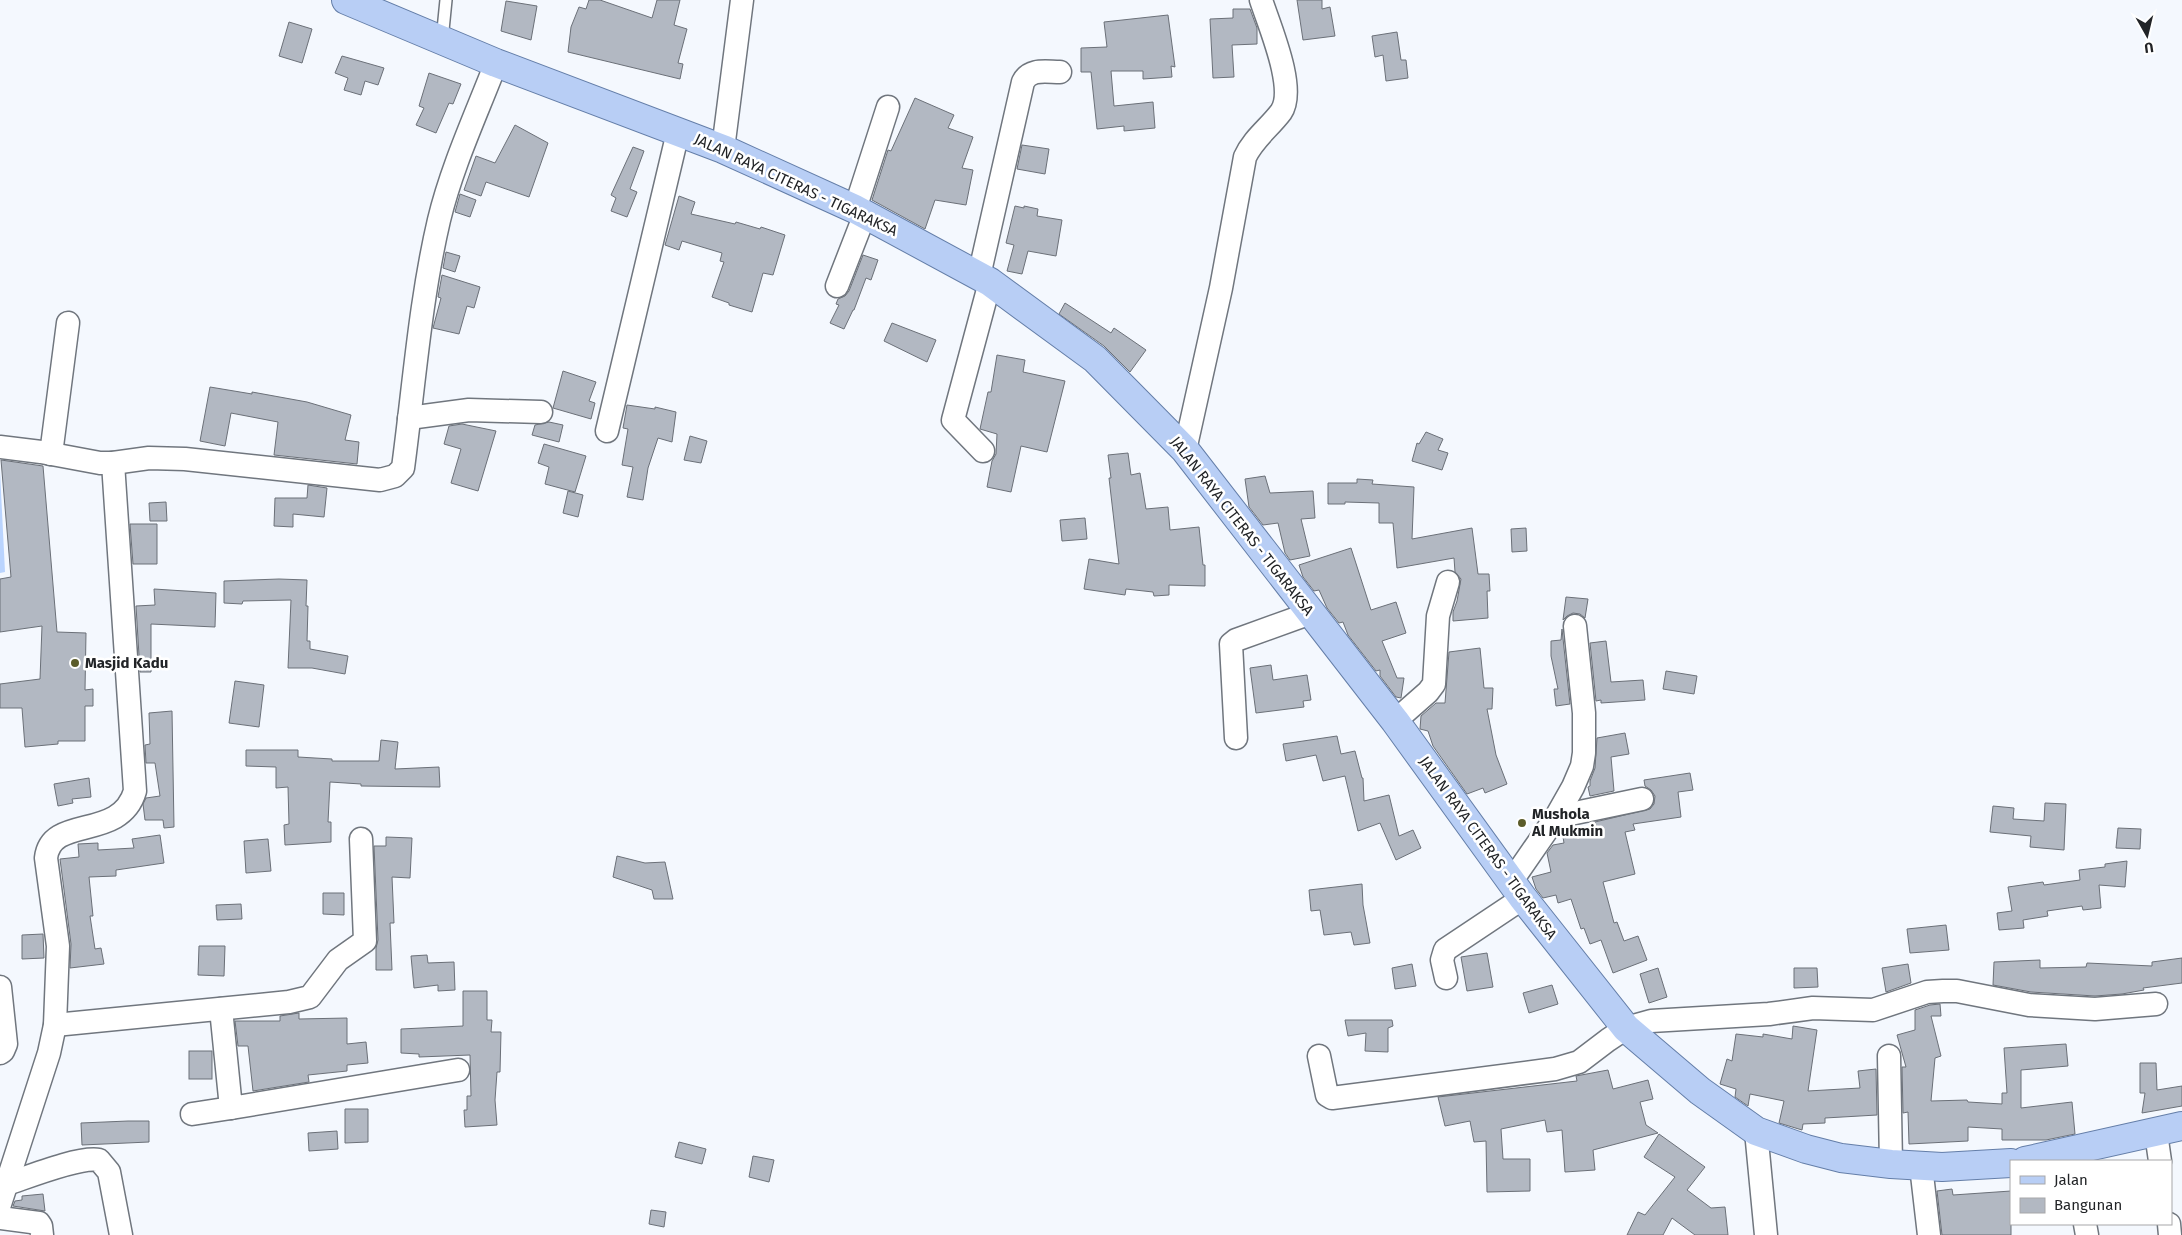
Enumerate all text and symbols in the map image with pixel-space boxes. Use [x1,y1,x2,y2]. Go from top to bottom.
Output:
north arrow [2122,10,2172,60]
text: U [2143,38,2154,56]
street label: JALAN RAYA CITERAS - TIGARAKSA [691,130,901,240]
street label: JALAN RAYA CITERAS - TIGARAKSA [1167,433,1318,619]
place label: Masjid Kadu [85,654,168,672]
marker: Masjid Kadu [69,657,81,669]
street label: JALAN RAYA CITERAS - TIGARAKSA [1415,753,1561,944]
place label: Mushola Al Mukmin [1531,805,1603,840]
marker: Mushola Al Mukmin [1516,817,1528,829]
legend [2010,1160,2172,1225]
text: Jalan [2054,1171,2088,1189]
text: Bangunan [2054,1196,2122,1214]

